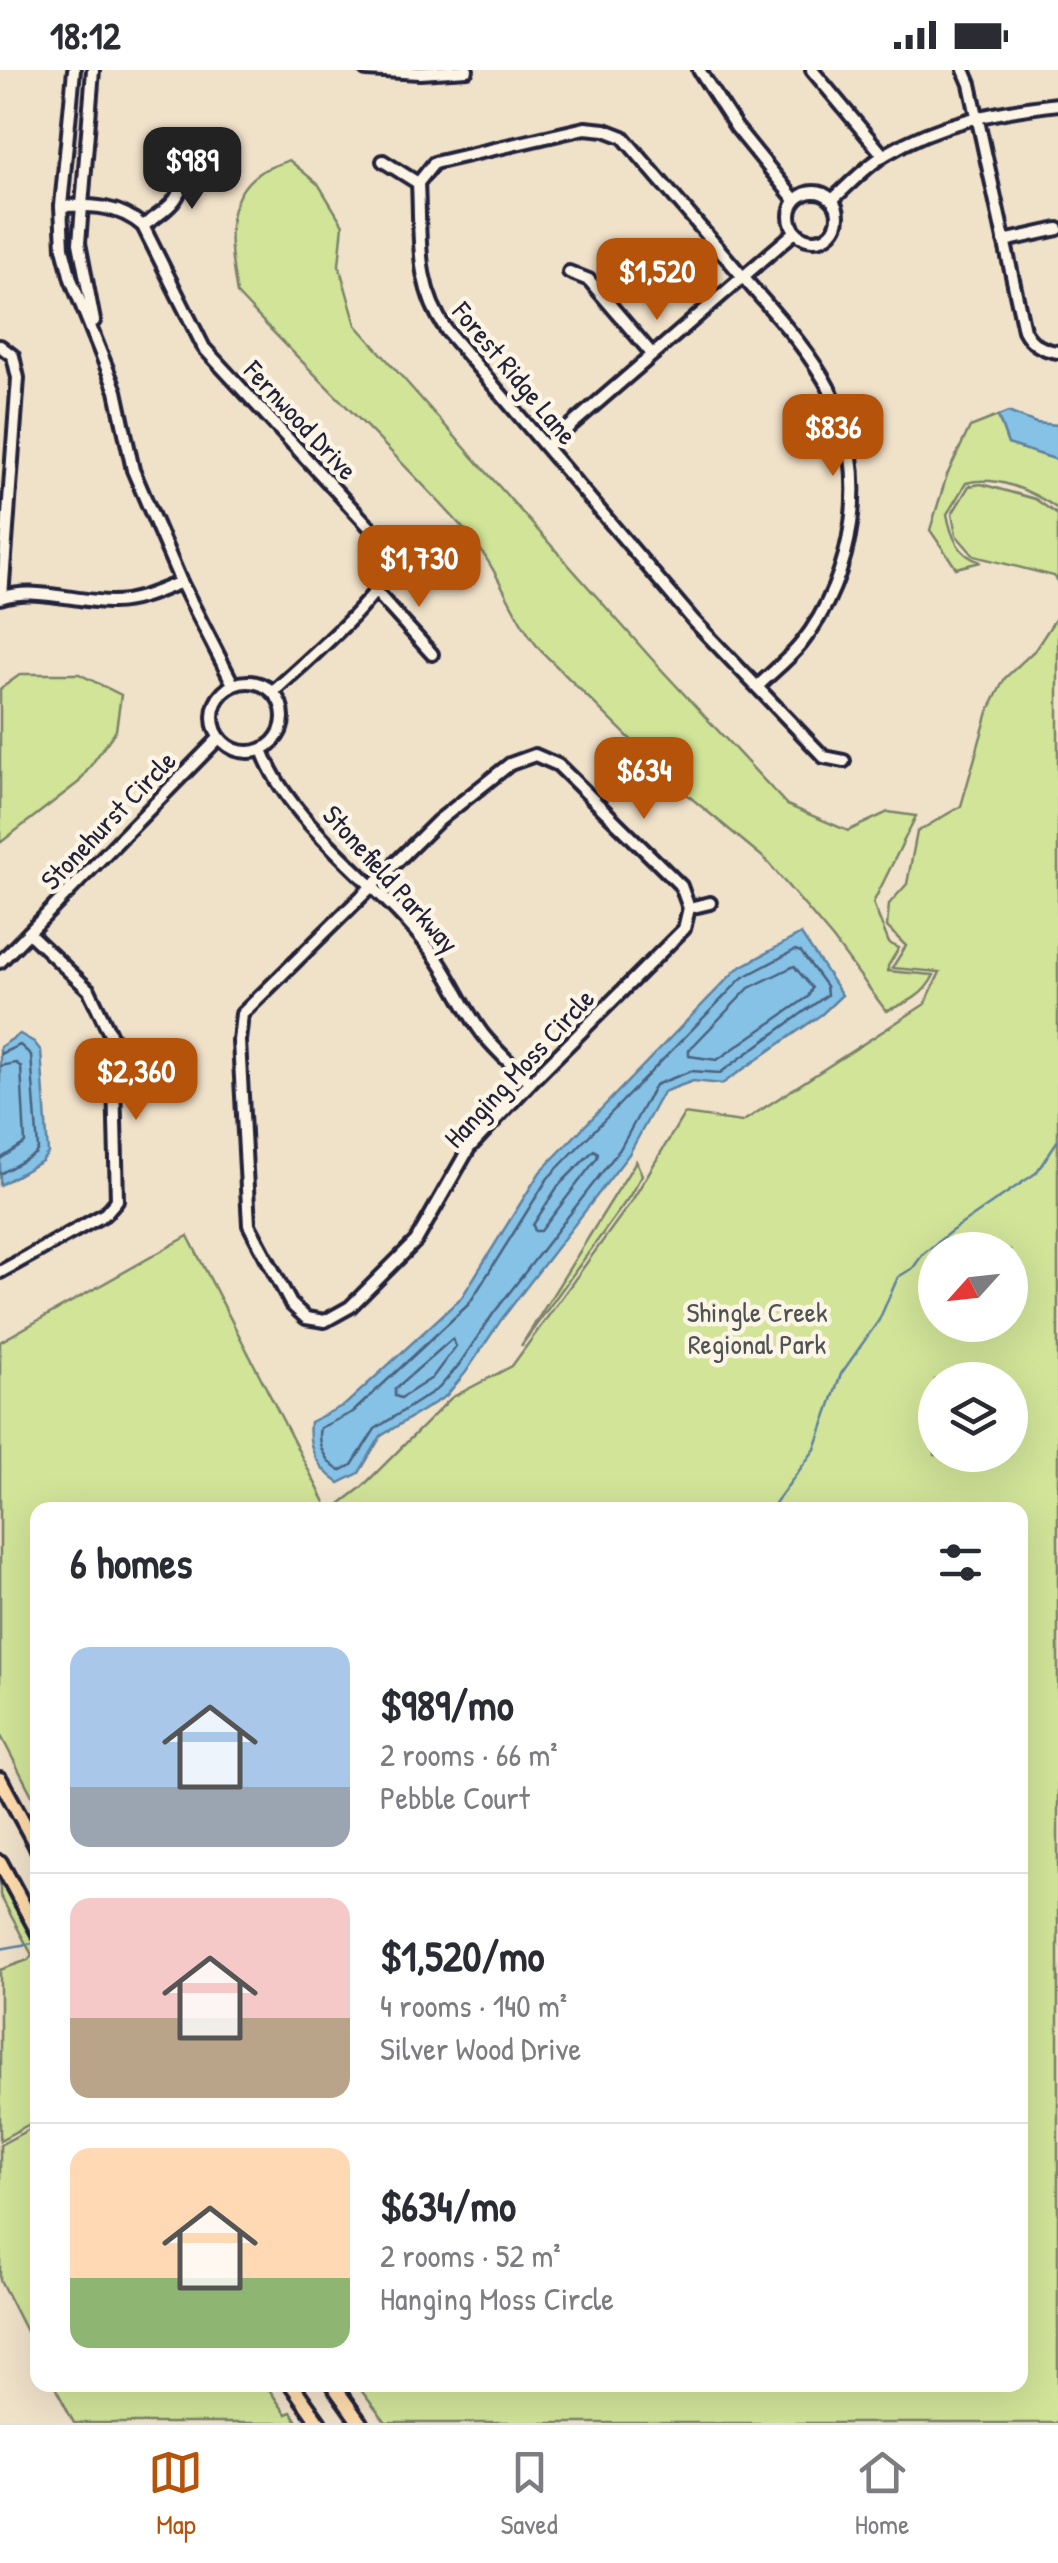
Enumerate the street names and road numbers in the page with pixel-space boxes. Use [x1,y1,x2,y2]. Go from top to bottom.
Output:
street label: Forest Ridge Lane [443,293,586,453]
street label: Fernwood Drive [235,351,366,488]
street label: Stonehurst Circle [32,742,184,898]
street label: Stonefield Parkway [314,797,468,961]
street label: Hanging Moss Circle [435,980,603,1156]

